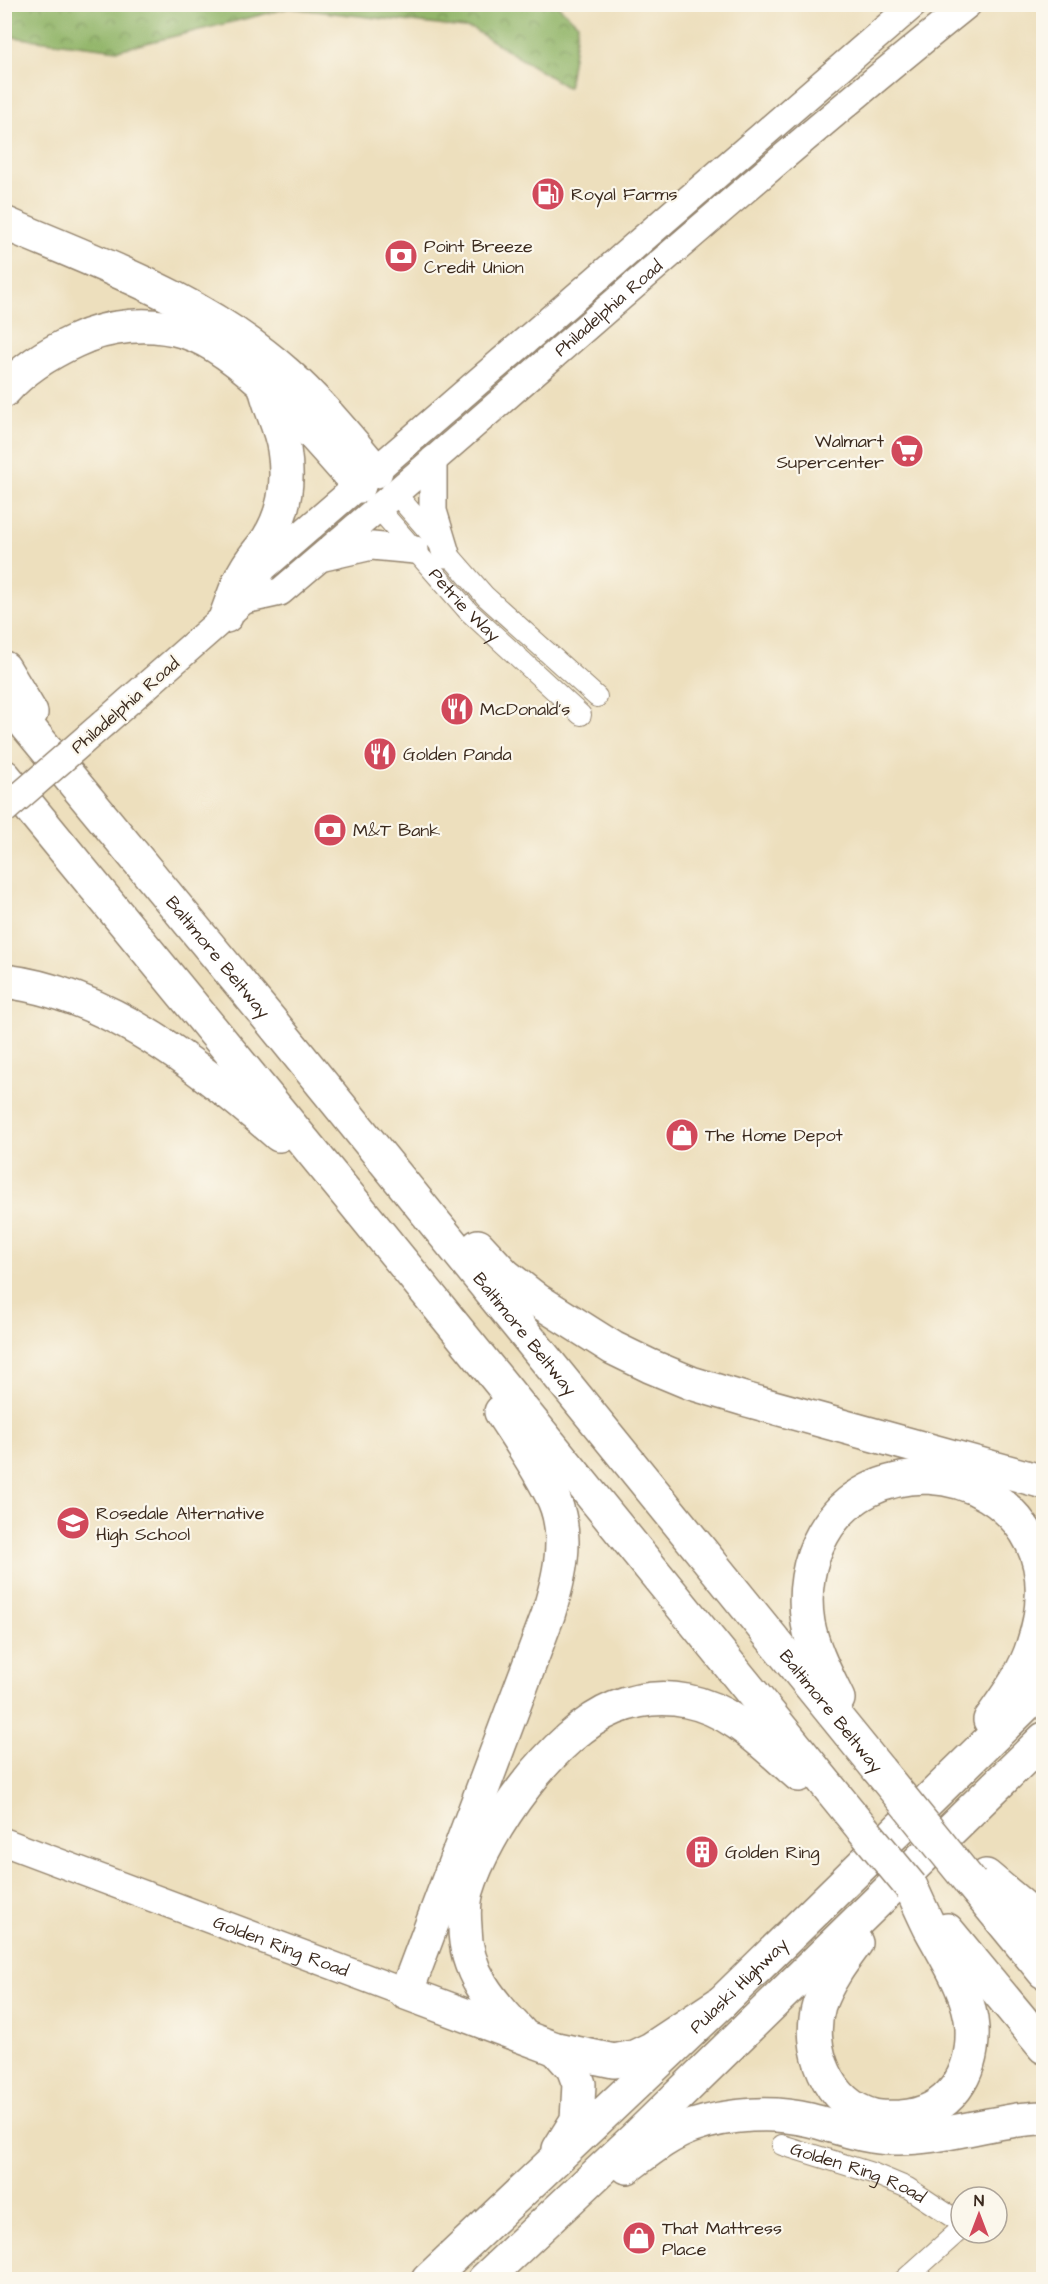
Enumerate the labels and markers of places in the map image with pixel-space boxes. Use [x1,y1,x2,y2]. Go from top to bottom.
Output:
fuel station icon: Royal Farms [530,176,566,212]
place label: Royal Farms [571,182,678,208]
place label: Point Breeze Credit Union [424,234,533,280]
bank icon: Point Breeze Credit Union [383,238,419,274]
place label: Walmart Supercenter [777,429,885,475]
supermarket icon: Walmart Supercenter [889,433,925,469]
restaurant icon: McDonald's [439,691,475,727]
place label: McDonald's [480,697,570,722]
restaurant icon: Golden Panda [362,736,398,772]
place label: Golden Panda [403,742,512,767]
bank icon: M&T Bank [312,812,348,848]
place label: M&T Bank [353,818,440,843]
shop icon: The Home Depot [664,1117,700,1153]
place label: The Home Depot [705,1123,844,1148]
place label: Rosedale Alternative High School [96,1501,265,1548]
school or university icon: Rosedale Alternative High School [55,1505,91,1541]
building icon: Golden Ring [684,1834,720,1870]
place label: Golden Ring [725,1840,819,1866]
place label: That Mattress Place [662,2216,782,2262]
shop icon: That Mattress Place [621,2220,657,2256]

